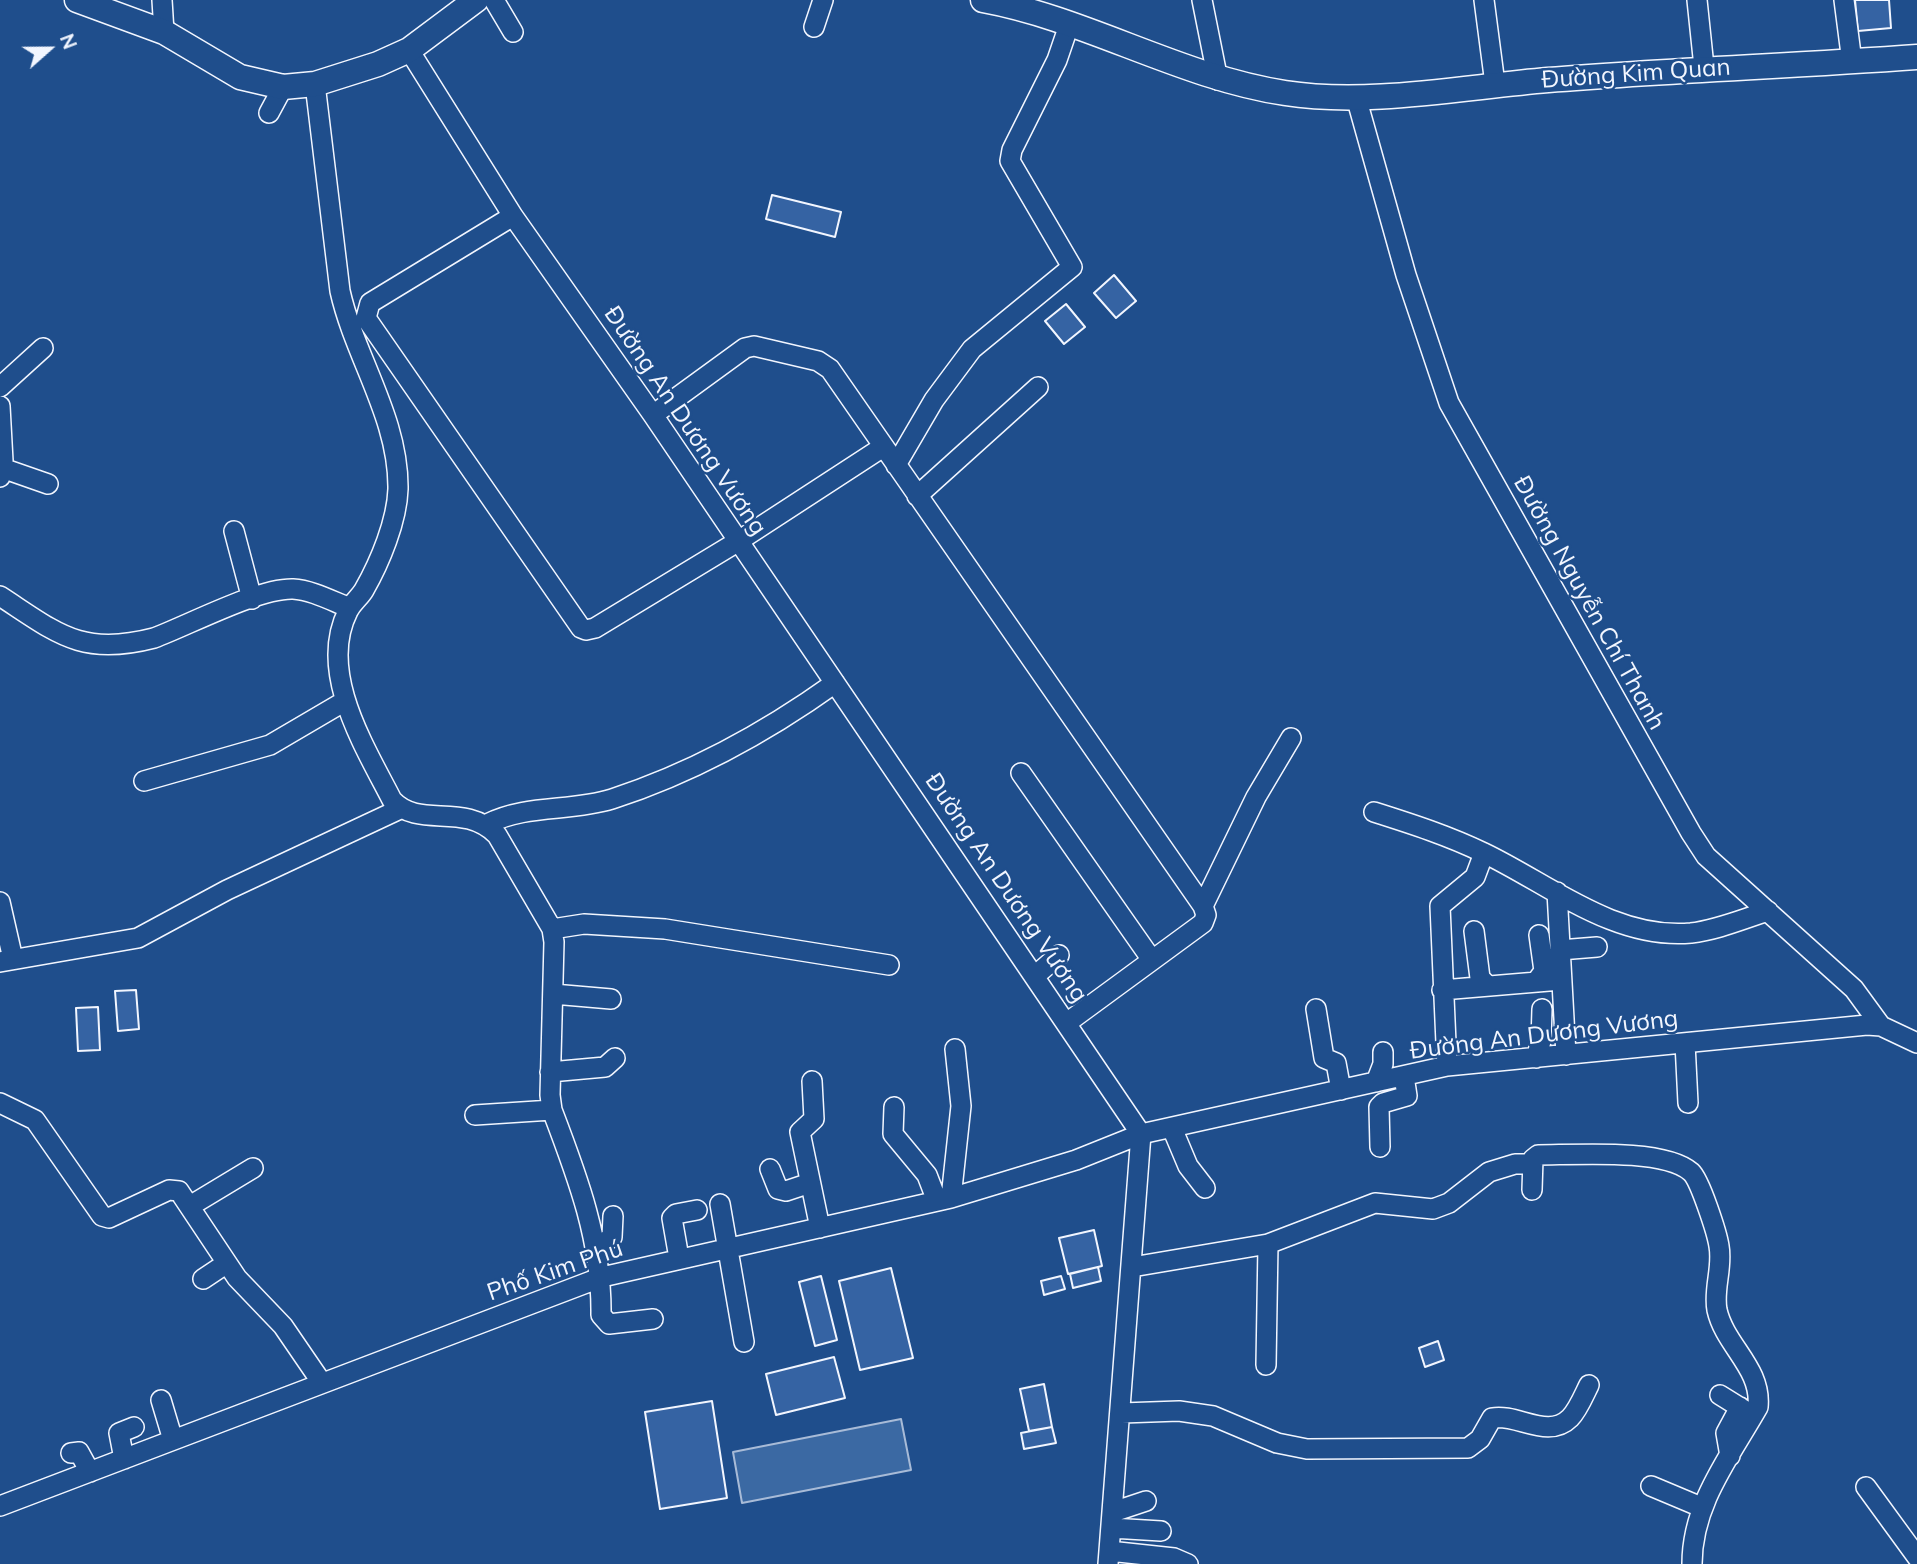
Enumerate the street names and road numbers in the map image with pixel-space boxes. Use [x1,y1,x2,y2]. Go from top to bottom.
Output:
street label: Đường Kim Quan [1541,53,1731,95]
street label: Đường An Dương Vương [598,301,772,541]
street label: Đường Nguyễn Chí Thanh [1507,471,1671,735]
street label: Đường An Dương Vương [919,768,1093,1008]
street label: Đường An Dương Vương [1408,1004,1680,1066]
street label: Phố Kim Phú [483,1234,627,1308]

